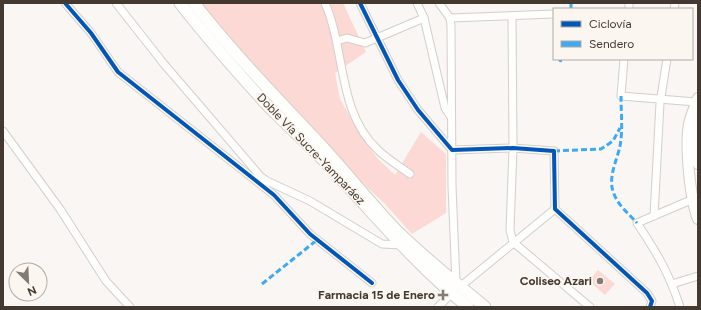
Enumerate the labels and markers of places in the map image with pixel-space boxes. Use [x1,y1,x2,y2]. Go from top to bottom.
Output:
place label: Coliseo Azari [520,274,592,288]
marker: Coliseo Azari [595,276,605,286]
place label: Farmacia 15 de Enero [318,288,435,302]
marker: Farmacia 15 de Enero [438,290,448,300]

